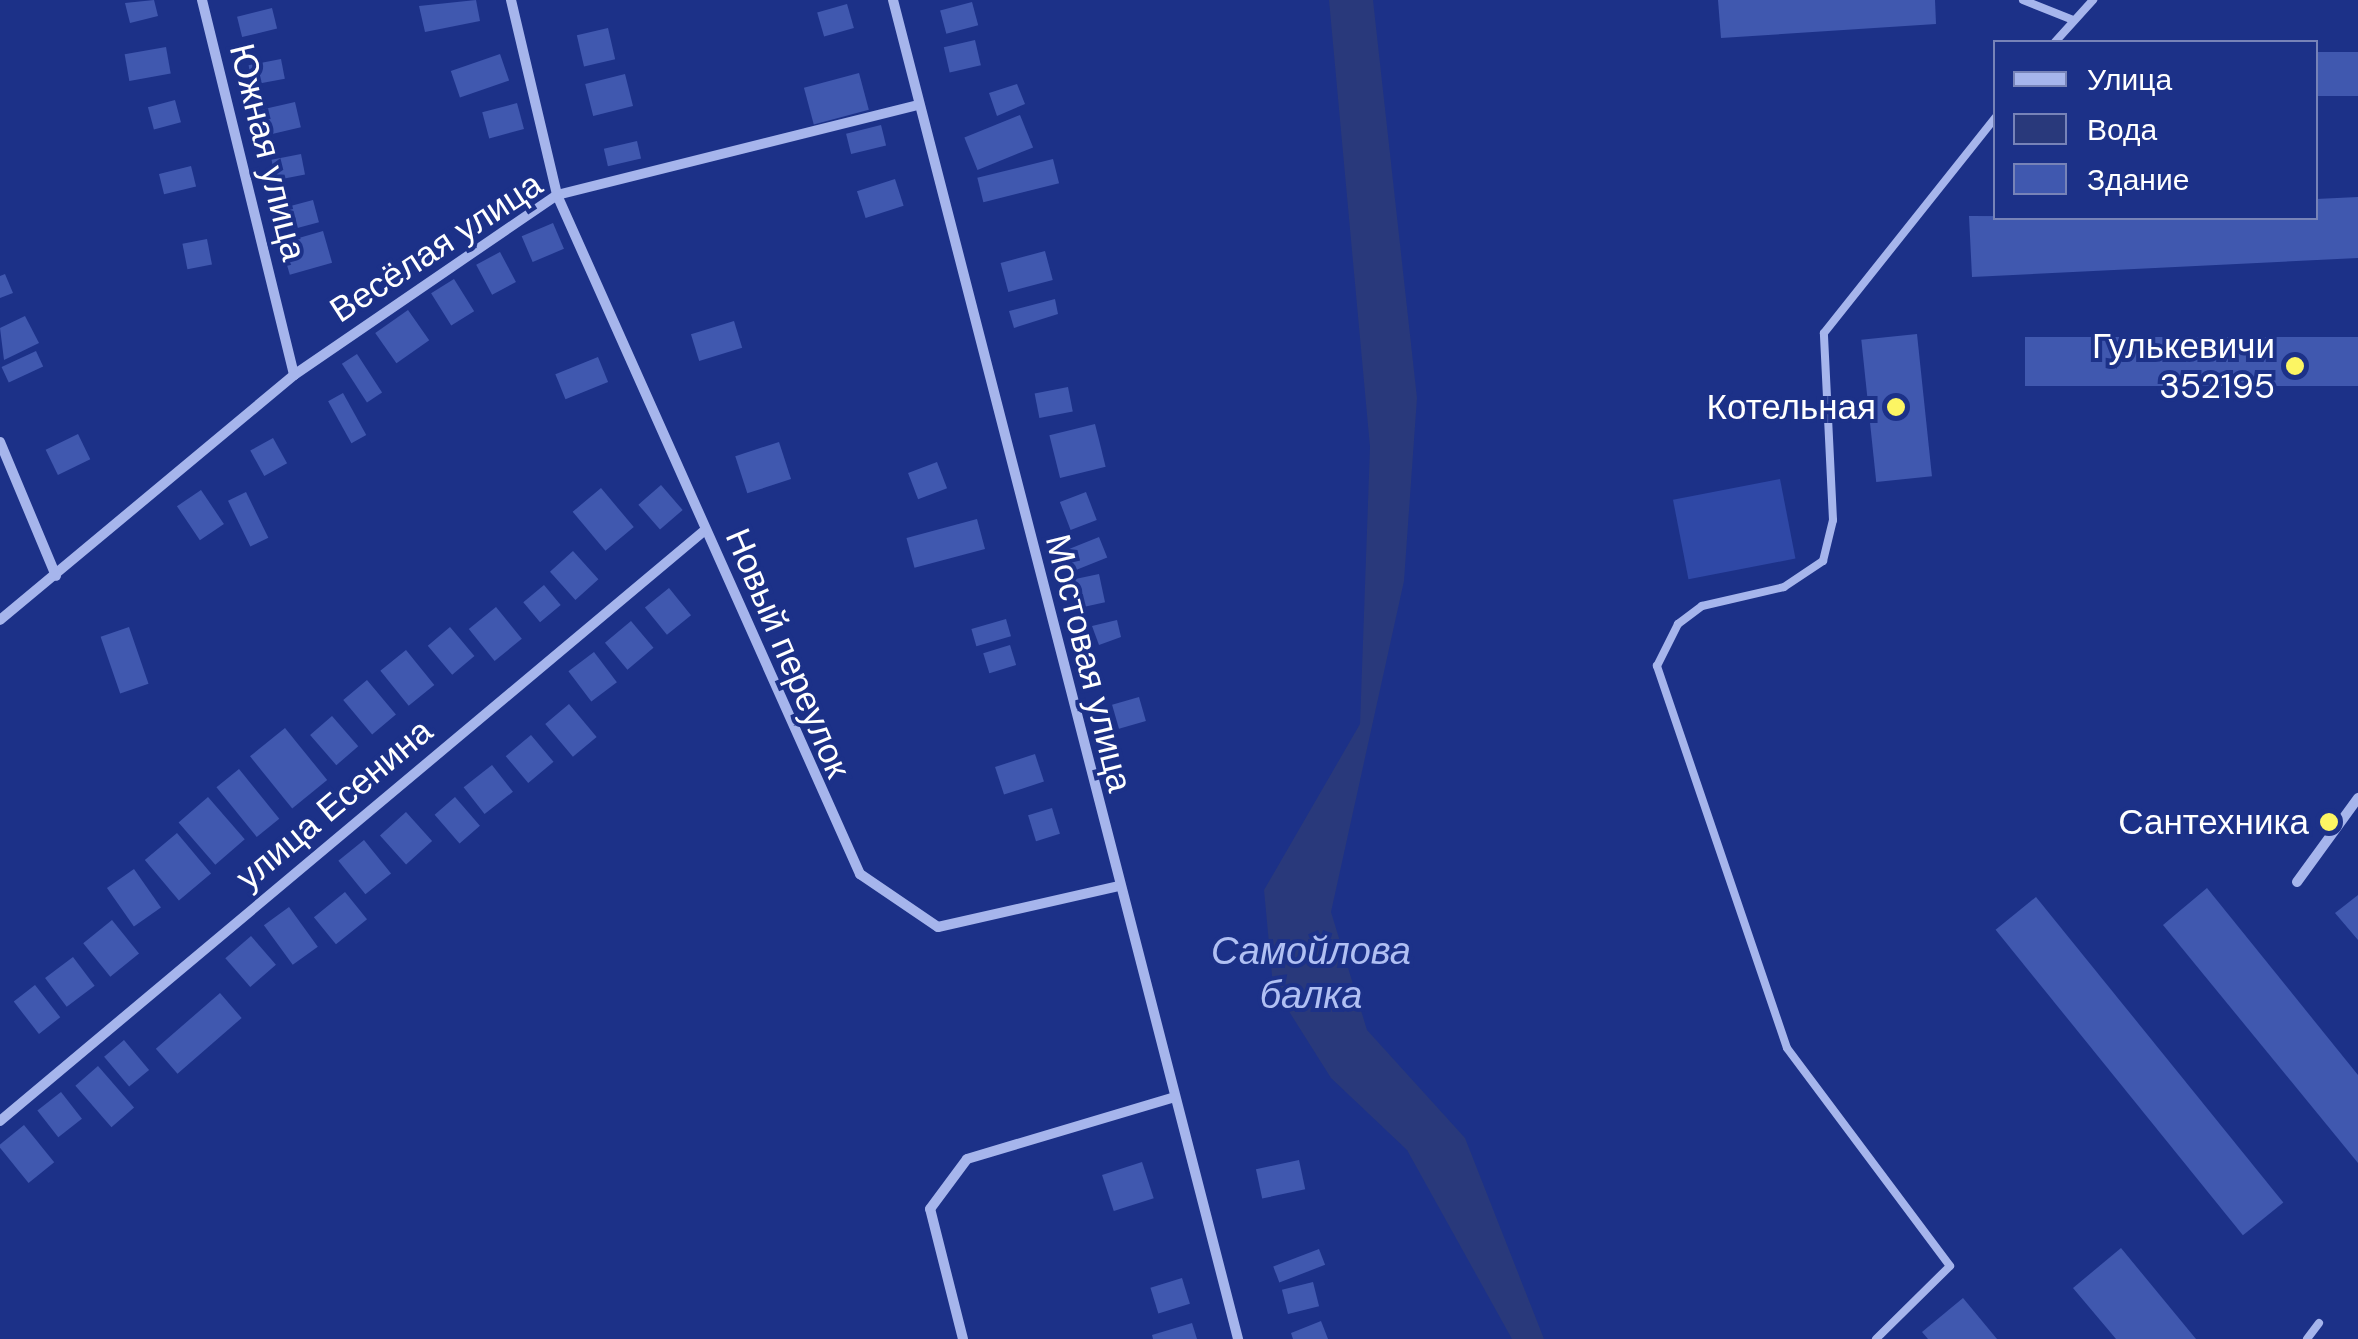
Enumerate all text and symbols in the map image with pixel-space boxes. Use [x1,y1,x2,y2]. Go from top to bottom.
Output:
street label: Южная улица [221,39,315,265]
legend [1993,40,2318,220]
text: Улица [2087,60,2172,99]
text: Вода [2087,110,2157,149]
text: Здание [2087,160,2189,199]
street label: Весёлая улица [322,163,550,331]
place label: Гулькевичи 352195 [2092,325,2275,407]
marker: Гулькевичи 352195 [2284,355,2306,377]
place label: Котельная [1707,386,1876,428]
marker: Котельная [1885,396,1907,418]
street label: Новый переулок [717,522,859,784]
street label: Мостовая улица [1037,530,1141,796]
street label: улица Есенина [227,710,441,898]
place label: Сантехника [2118,801,2309,843]
marker: Сантехника [2318,811,2340,833]
water label: Самойлова балка [1211,929,1411,1018]

